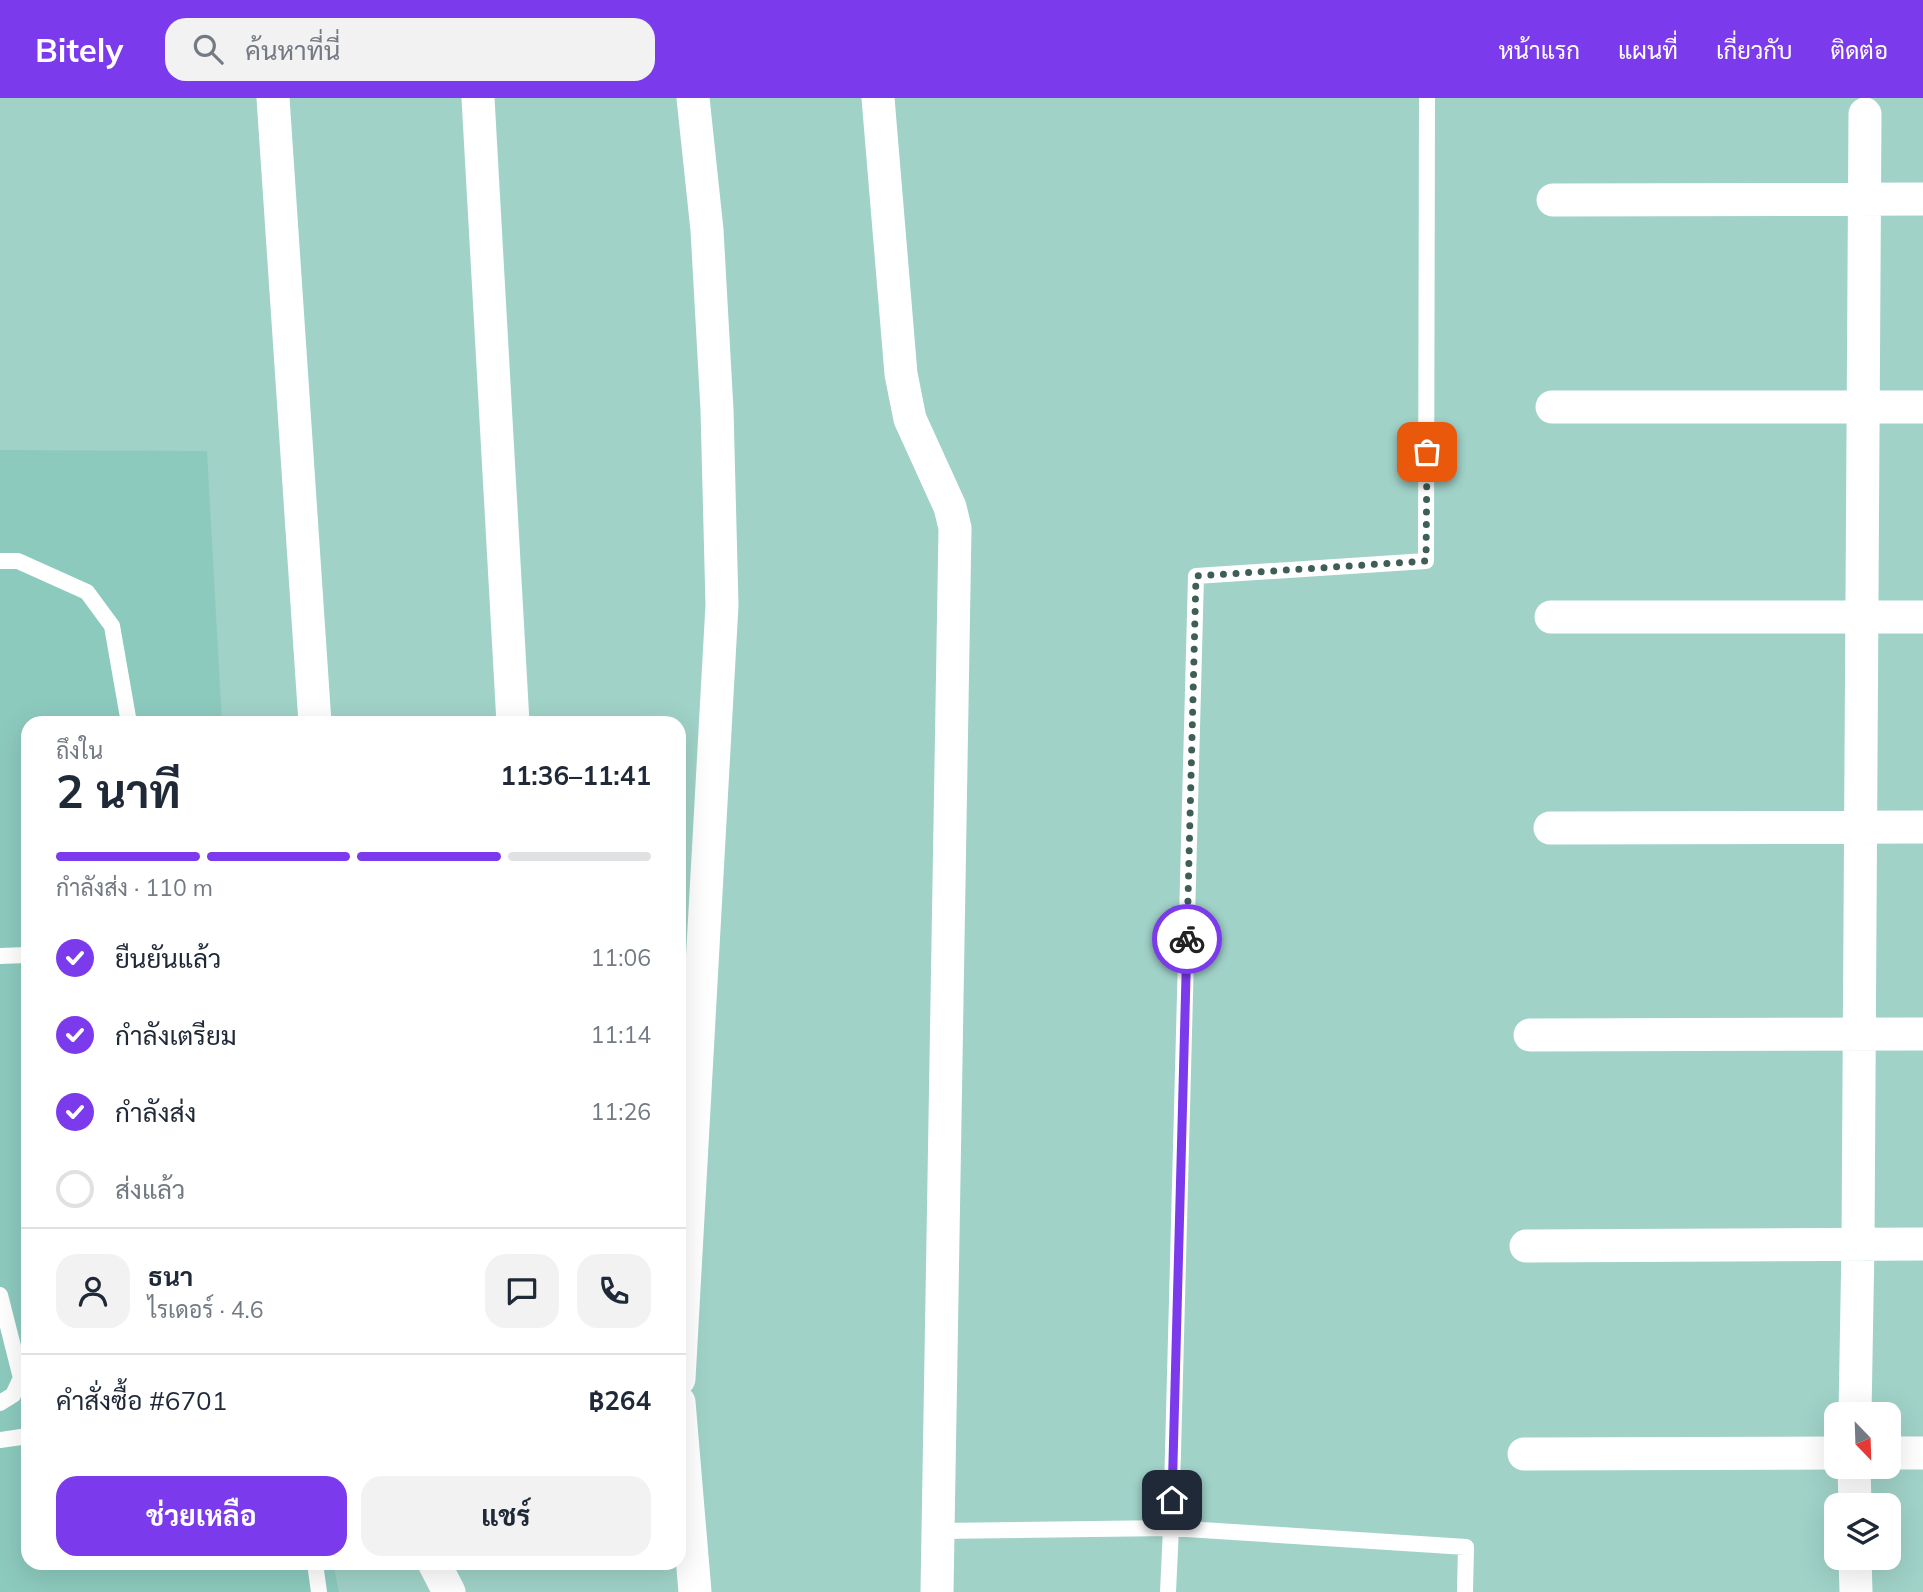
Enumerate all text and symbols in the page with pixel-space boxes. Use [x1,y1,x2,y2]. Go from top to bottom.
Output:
search box [165,18,655,81]
text: Bitely [35,29,123,70]
icon: search [189,30,227,68]
text: ค้นหาที่นี่ [245,34,340,67]
text: หน้าแรก [1499,35,1580,65]
text: แผนที่ [1618,35,1678,65]
text: เกี่ยวกับ [1716,35,1793,65]
text: ติดต่อ [1831,35,1888,65]
pin [1397,422,1457,482]
icon: bag [1408,433,1446,471]
text: ถึงใน [56,736,103,765]
text: 11:36–11:41 [500,759,651,792]
text: 2 นาที [56,762,181,820]
text: กำลังส่ง · 110 m [56,873,213,902]
courier [1152,904,1222,974]
icon: bike [1168,920,1206,958]
icon: check [56,939,94,977]
text: ยืนยันแล้ว [115,942,221,975]
text: 11:06 [591,943,651,972]
icon: check [56,1016,94,1054]
text: กำลังเตรียม [115,1019,237,1052]
text: 11:14 [591,1020,651,1049]
icon: check [56,1093,94,1131]
text: กำลังส่ง [115,1096,196,1129]
text: 11:26 [591,1097,651,1126]
text: ส่งแล้ว [115,1173,185,1206]
button: person [56,1254,130,1328]
button: chat [485,1254,559,1328]
button: phone [577,1254,651,1328]
text: ธนา [148,1260,193,1293]
text: ไรเดอร์ · 4.6 [148,1295,264,1324]
text: คำสั่งซื้อ #6701 [56,1384,227,1417]
text: ฿264 [589,1384,651,1417]
north arrow [1824,1402,1900,1479]
map controls [1824,1402,1901,1570]
pin [1142,1470,1202,1530]
button: ช่วยเหลือ [56,1476,347,1556]
button: แชร์ [361,1476,651,1556]
icon: home [1153,1481,1191,1519]
button: layers [1824,1493,1901,1570]

